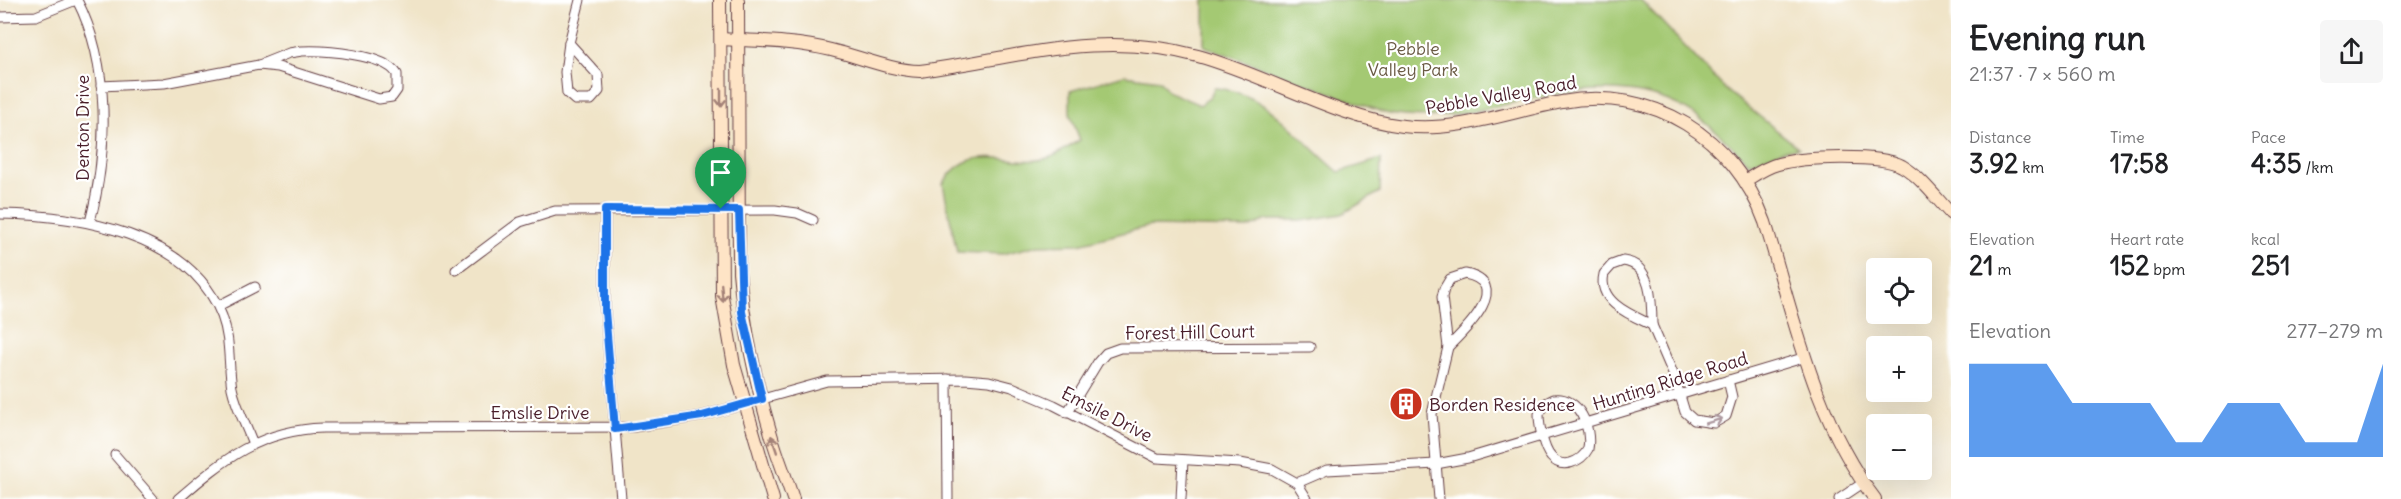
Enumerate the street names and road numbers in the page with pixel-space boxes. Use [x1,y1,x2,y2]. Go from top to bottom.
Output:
street label: Pebble Valley Road [1424,70,1579,120]
street label: Denton Drive [71,75,94,181]
street label: Forest Hill Court [1125,319,1255,345]
street label: Hunting Ridge Road [1590,346,1751,416]
street label: Emsile Drive [1058,381,1156,447]
street label: Emslie Drive [490,401,590,424]

